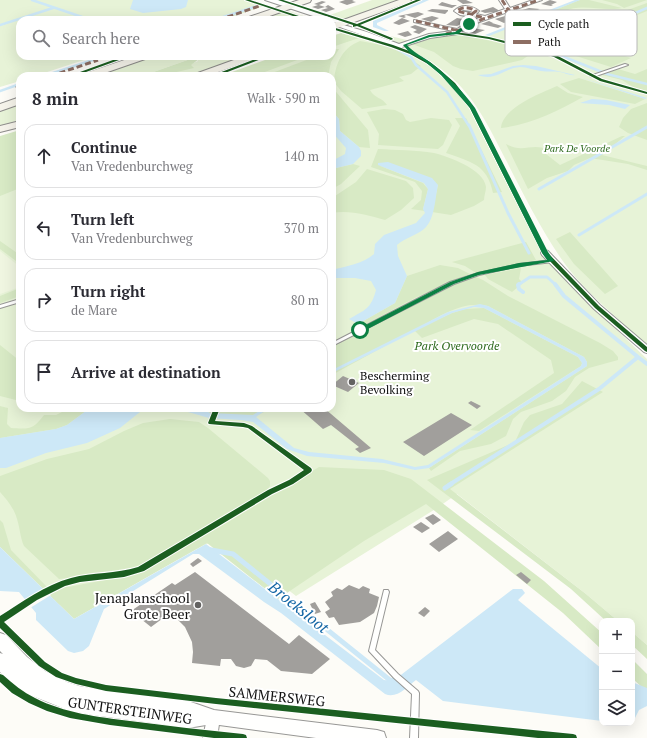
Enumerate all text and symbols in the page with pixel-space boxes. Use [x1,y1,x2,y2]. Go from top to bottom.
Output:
legend [505,10,637,56]
route end [460,15,478,33]
search box [16,16,336,60]
text: Cycle path [538,17,590,31]
icon: search [30,27,52,49]
text: Search here [62,28,140,48]
text: Path [538,35,561,49]
text: 8 min [32,87,79,110]
text: Walk · 590 m [247,89,320,107]
text: Continue [71,137,137,157]
park label: Park De Voorde [543,142,610,155]
icon: ahead [33,145,55,167]
text: 140 m [284,147,319,165]
text: Van Vredenburchweg [71,157,193,175]
text: Turn left [71,209,135,229]
icon: left [33,217,55,239]
text: 370 m [284,219,319,237]
text: Van Vredenburchweg [71,229,193,247]
text: Turn right [71,281,146,301]
icon: right [33,289,55,311]
text: 80 m [291,291,319,309]
text: de Mare [71,301,117,319]
route start [351,321,369,339]
park label: Park Overvoorde [414,338,500,353]
icon: arrive [33,361,55,383]
text: Arrive at destination [71,362,221,382]
place label: Bescherming Bevolking [360,368,430,397]
marker: Bescherming Bevolking [347,377,357,387]
water label: Broeksloot [263,575,334,639]
place label: Jenaplanschool Grote Beer [95,588,191,623]
marker: Jenaplanschool Grote Beer [193,600,203,610]
map controls [599,618,635,726]
button: + [599,618,635,654]
button: − [599,654,635,690]
street label: SAMMERSWEG [228,681,326,711]
button: layers [599,690,635,726]
street label: GUNTERSTEINWEG [67,692,194,728]

